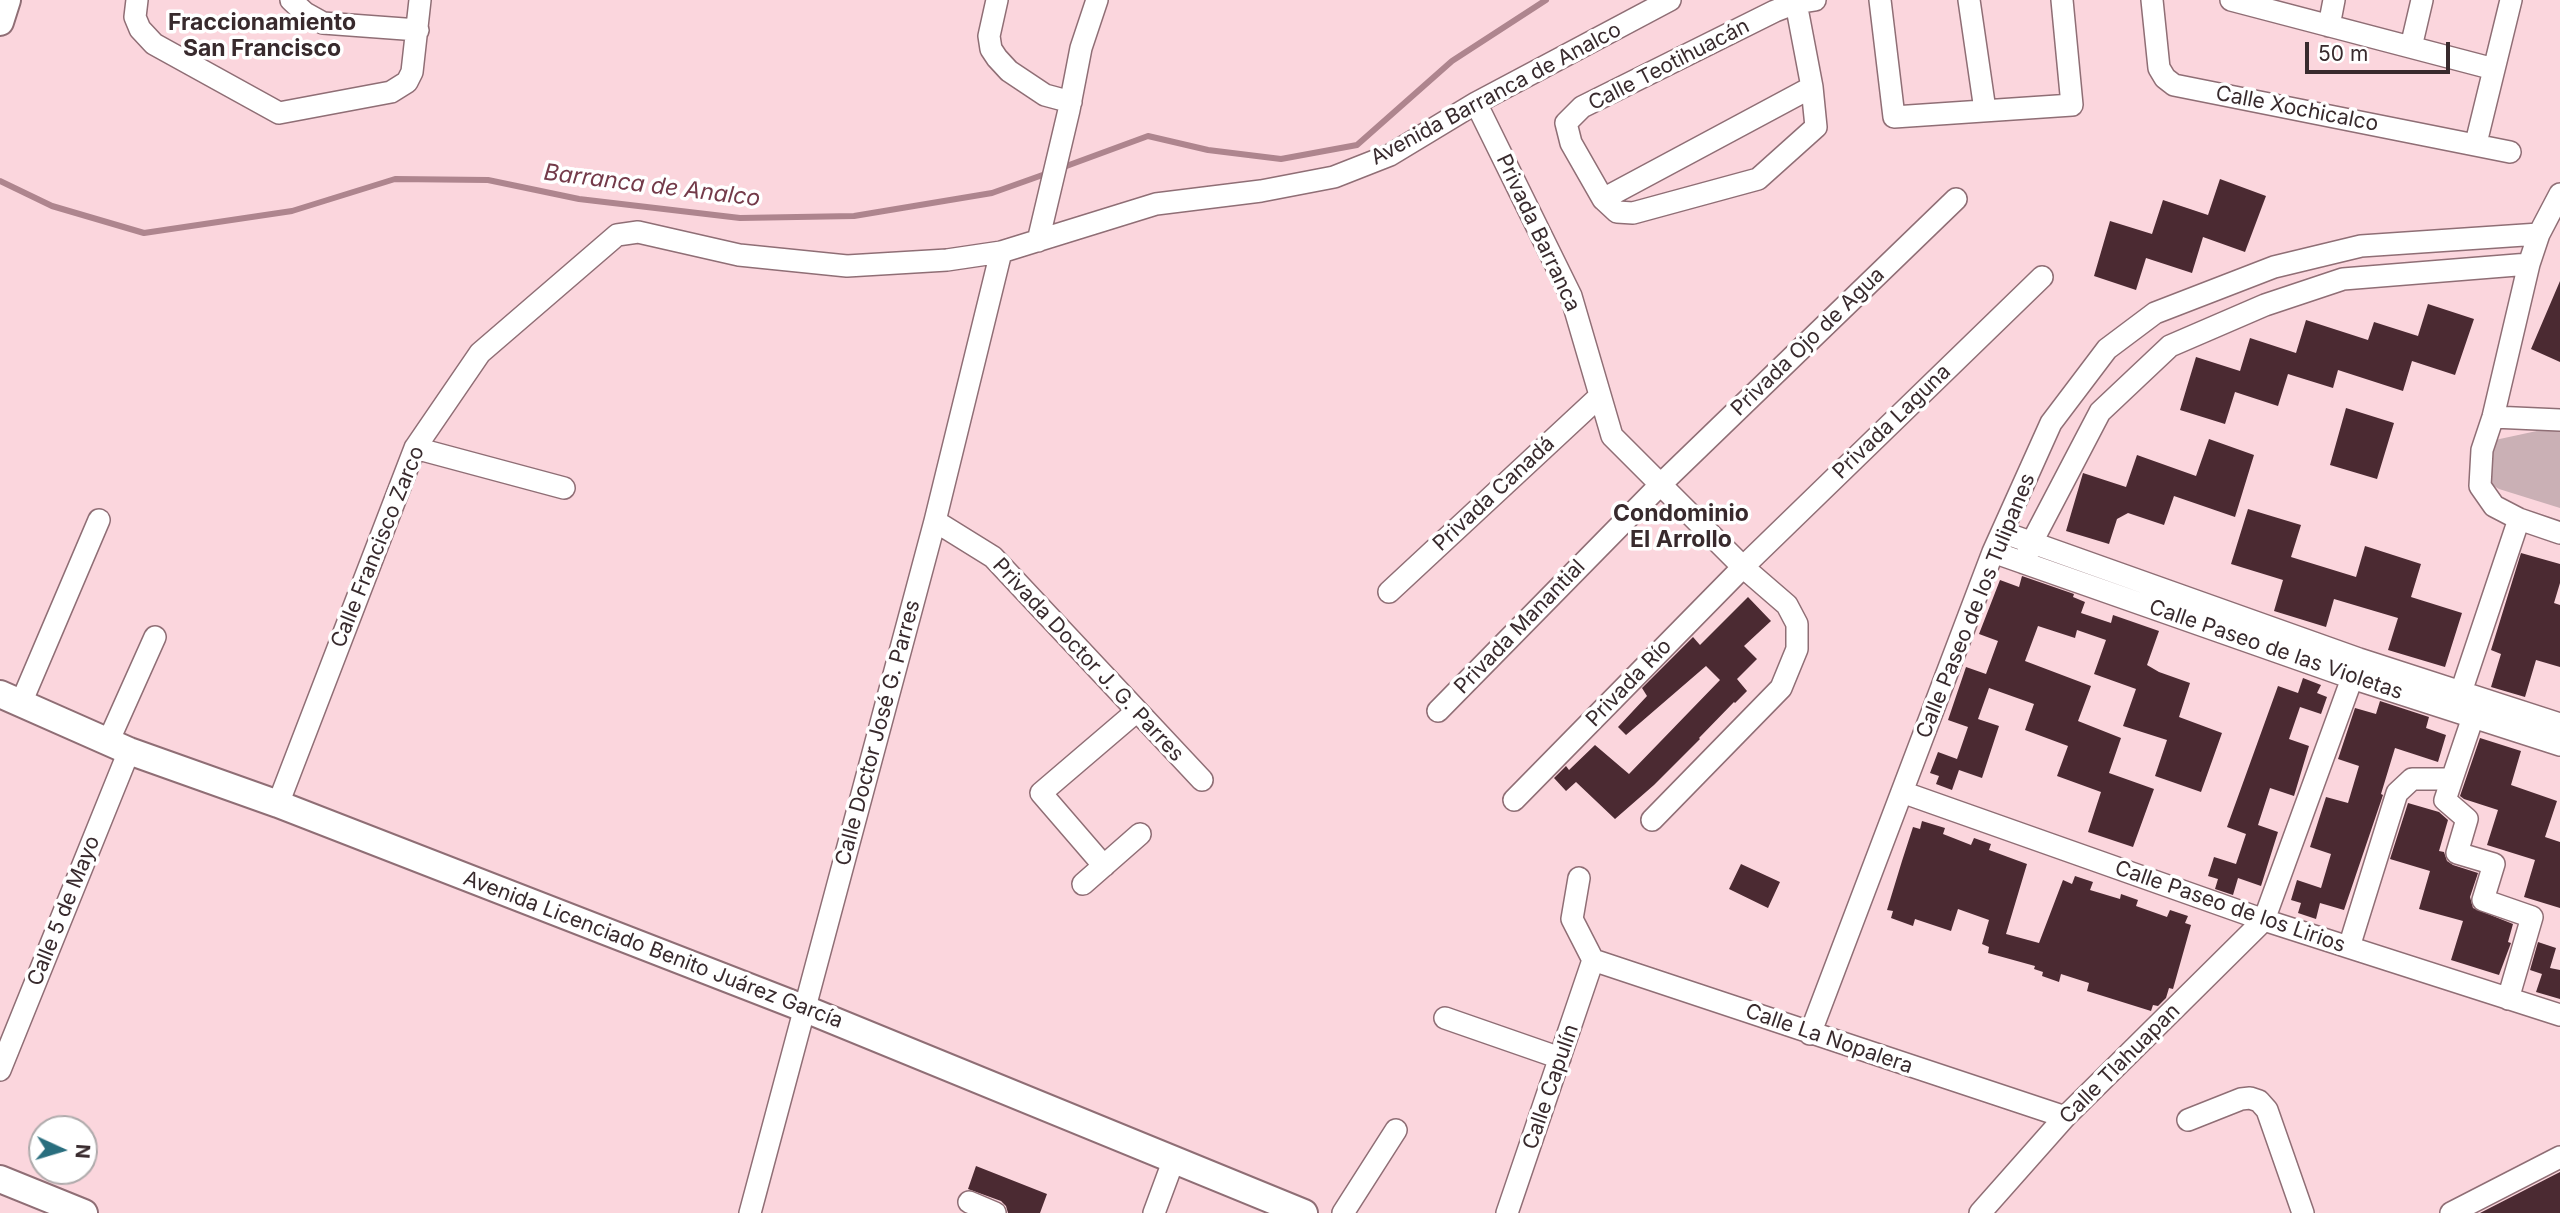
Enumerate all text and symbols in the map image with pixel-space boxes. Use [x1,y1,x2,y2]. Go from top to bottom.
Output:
district label: Fraccionamiento San Francisco [168,9,356,63]
street label: Calle Teotihuacán [1584,14,1754,116]
street label: Avenida Barranca de Analco [1367,17,1625,171]
scale bar [2308,28,2453,72]
text: 50 m [2318,41,2368,66]
street label: Calle Xochicalco [2214,81,2380,137]
street label: Privada Barranca [1491,150,1585,316]
water label: Barranca de Analco [542,159,762,213]
street label: Privada Ojo de Agua [1726,262,1890,422]
street label: Privada Laguna [1828,359,1956,485]
street label: Privada Canadá [1428,431,1560,557]
street label: Calle Francisco Zarco [326,443,430,651]
street label: Calle Paseo de los Tulipanes [1911,470,2041,742]
district label: Condominio El Arrollo [1613,500,1749,554]
street label: Privada Doctor J. G. Parres [987,553,1189,767]
street label: Privada Manantial [1449,555,1591,699]
street label: Calle Paseo de las Violetas [2146,595,2406,705]
street label: Calle Doctor José G. Parres [830,597,926,869]
street label: Privada Río [1581,634,1677,732]
street label: Calle 5 de Mayo [22,832,106,990]
street label: Calle Paseo de los Lirios [2111,856,2349,958]
street label: Avenida Licenciado Benito Juárez García [460,866,846,1034]
street label: Calle La Nopalera [1742,999,1916,1079]
street label: Calle Tlahuapan [2055,999,2185,1129]
street label: Calle Capulín [1518,1021,1584,1153]
north arrow [28,1115,98,1185]
text: N [70,1143,94,1159]

